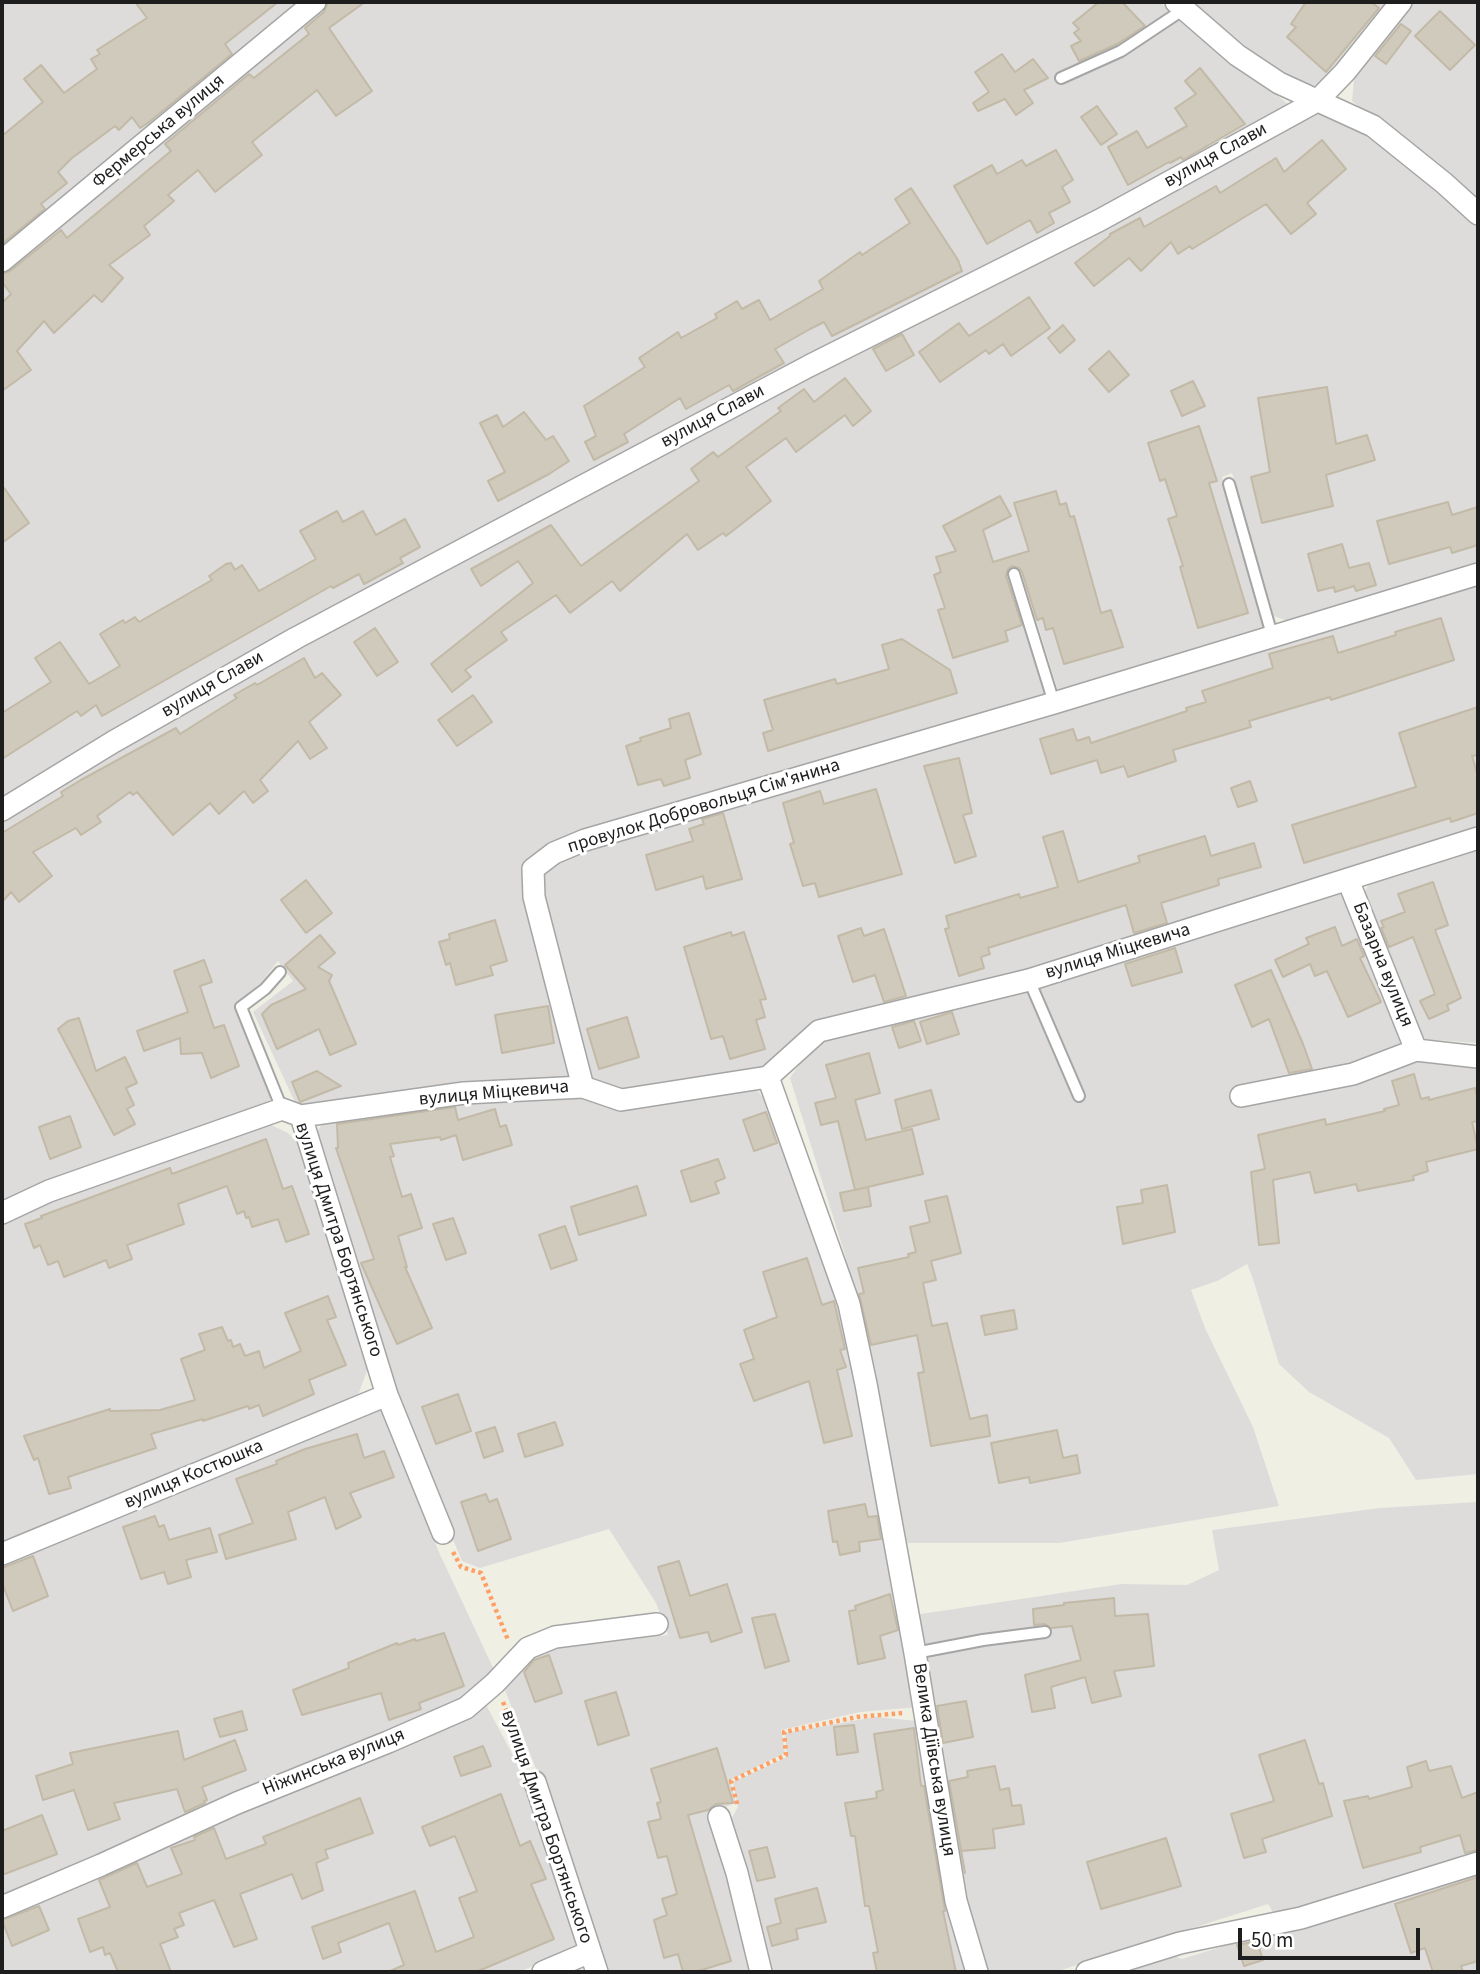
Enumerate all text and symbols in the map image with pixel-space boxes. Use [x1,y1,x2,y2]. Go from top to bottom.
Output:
street label: Фермерська вулиця [88,70,230,194]
street label: вулиця Слави [1161,118,1271,194]
street label: вулиця Слави [657,380,769,454]
street label: вулиця Слави [158,647,268,723]
street label: провулок Добровольця Сім'янина [565,755,843,859]
street label: Базарна вулиця [1347,899,1417,1031]
street label: вулиця Міцкевича [1043,919,1193,985]
street label: вулиця Міцкевича [418,1076,570,1112]
street label: вулиця Дмитра Бортянського [289,1120,387,1360]
street label: вулиця Костюшка [121,1435,267,1515]
street label: Велика Діївська вулиця [906,1662,960,1858]
street label: вулиця Дмитра Бортянського [495,1707,597,1947]
street label: Ніжинська вулиця [259,1724,409,1802]
scale bar [1242,1914,1424,1958]
text: 50 m [1251,1925,1293,1955]

